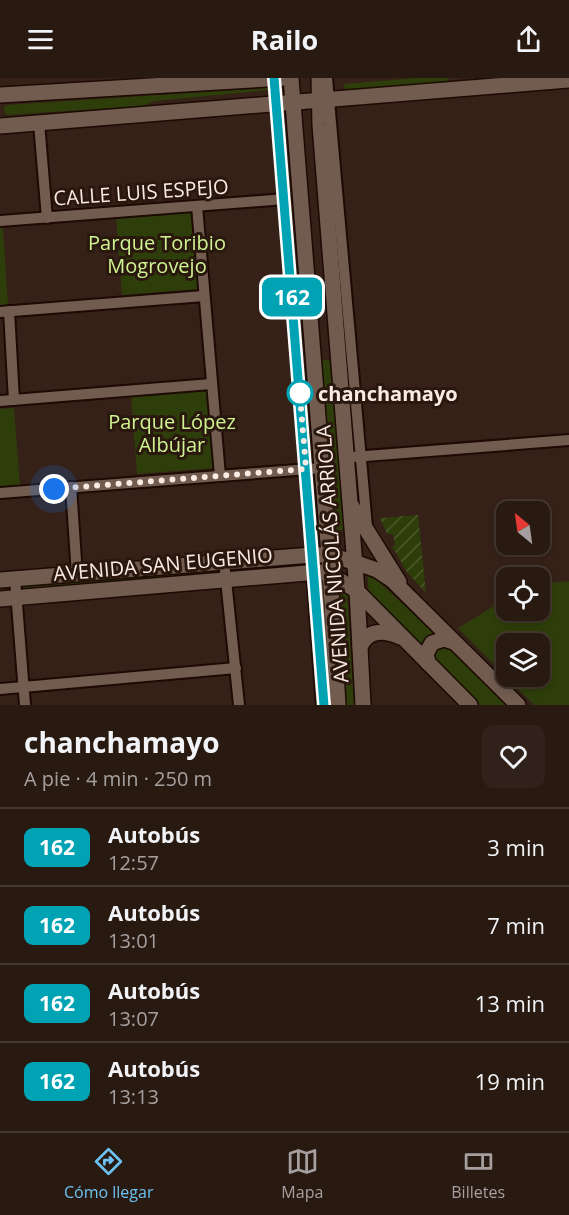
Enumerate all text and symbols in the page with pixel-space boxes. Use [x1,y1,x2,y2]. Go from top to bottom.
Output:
text: Railo [251,21,318,58]
icon: menu [24,23,57,56]
icon: share [512,23,545,56]
street label: CALLE LUIS ESPEJO [53,172,229,212]
park label: Parque Toribio Mogrovejo [88,229,226,279]
line badge: 162 [258,278,326,316]
text: 162 [274,283,310,311]
marker: chanchamayo [287,380,313,406]
place label: chanchamayo [318,380,458,407]
park label: Parque López Albújar [108,408,236,458]
street label: AVENIDA NICOLÁS ARRIOLA [309,424,354,684]
your location [39,474,69,504]
north arrow [496,501,550,555]
map controls [496,501,550,687]
street label: AVENIDA SAN EUGENIO [52,541,274,587]
button: locate [496,567,550,621]
button: layers [496,633,550,687]
text: chanchamayo [24,723,220,761]
button: heart [482,725,545,788]
text: A pie · 4 min · 250 m [24,765,212,792]
text: Autobús [108,819,200,849]
text: 3 min [487,832,545,862]
text: 162 [39,833,75,861]
text: 12:57 [108,849,159,876]
text: Autobús [108,897,200,927]
text: 7 min [487,910,545,940]
text: 162 [39,911,75,939]
text: 13:01 [108,927,159,954]
text: Autobús [108,975,200,1005]
text: 13 min [475,988,545,1018]
text: 162 [39,989,75,1017]
text: 13:07 [108,1005,159,1032]
text: Autobús [108,1053,200,1083]
text: 19 min [475,1066,545,1096]
text: 162 [39,1067,75,1095]
text: 13:13 [108,1083,159,1110]
tab: Cómo llegar [64,1145,153,1203]
tab: Mapa [281,1145,323,1203]
tab: Billetes [451,1145,505,1203]

